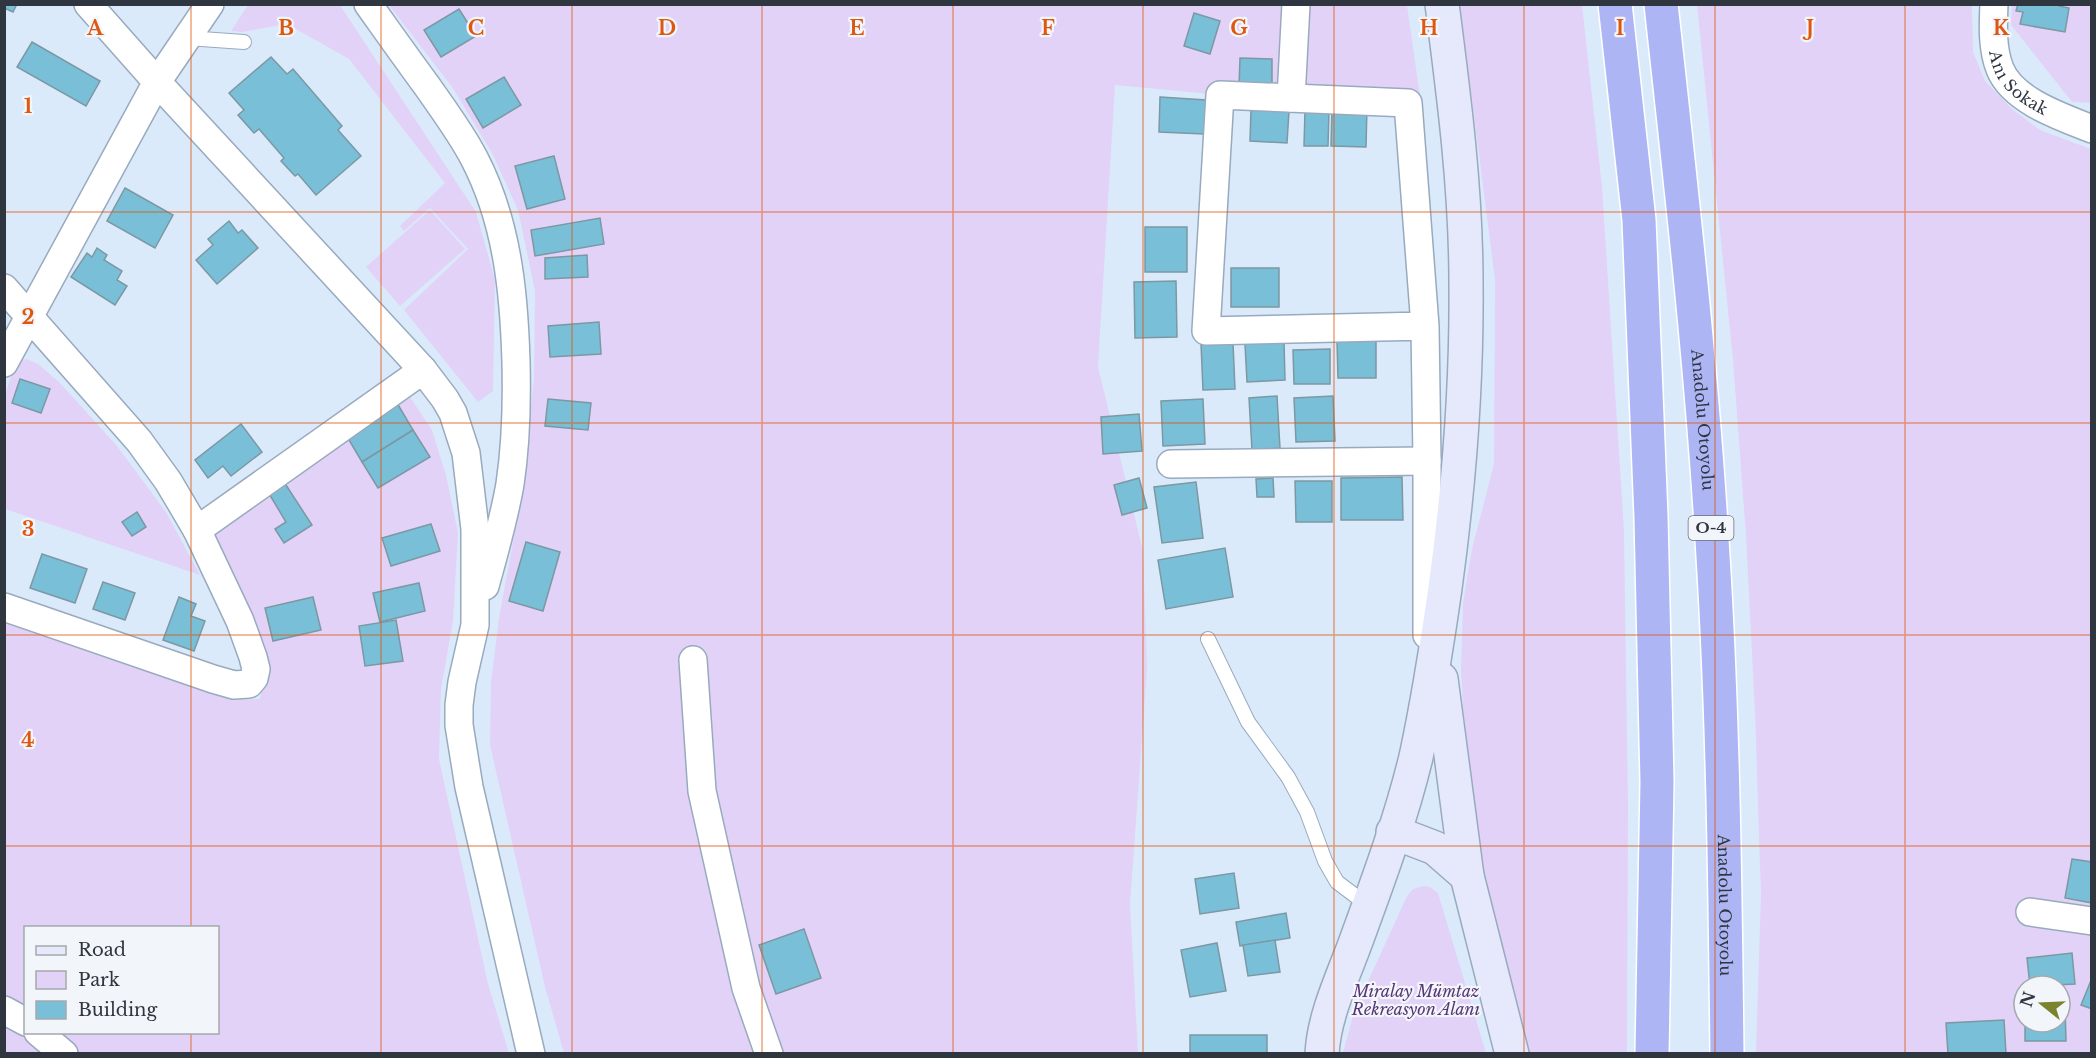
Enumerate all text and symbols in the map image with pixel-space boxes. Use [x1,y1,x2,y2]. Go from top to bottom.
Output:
text: A [86,16,104,40]
text: B [278,16,294,40]
text: C [468,16,484,40]
text: D [658,16,676,40]
text: E [849,16,865,40]
text: F [1041,16,1055,40]
text: G [1230,16,1248,40]
text: H [1420,16,1439,40]
text: I [1616,16,1624,40]
text: J [1802,16,1814,40]
text: K [1993,16,2010,40]
street label: Anı Sokak [1985,47,2051,119]
text: 1 [24,94,33,118]
text: 2 [21,305,35,329]
street label: Anadolu Otoyolu [1687,347,1719,491]
road number: O-4 [1688,516,1734,540]
text: 3 [22,517,34,541]
text: 4 [21,728,35,752]
street label: Anadolu Otoyolu [1714,833,1736,976]
legend [24,926,219,1034]
text: Road [78,939,126,961]
text: Park [78,969,120,991]
north arrow [2012,974,2072,1034]
park label: Miralay Mümtaz Rekreasyon Alanı [1351,981,1480,1019]
text: N [2016,989,2040,1010]
text: Building [78,999,157,1021]

